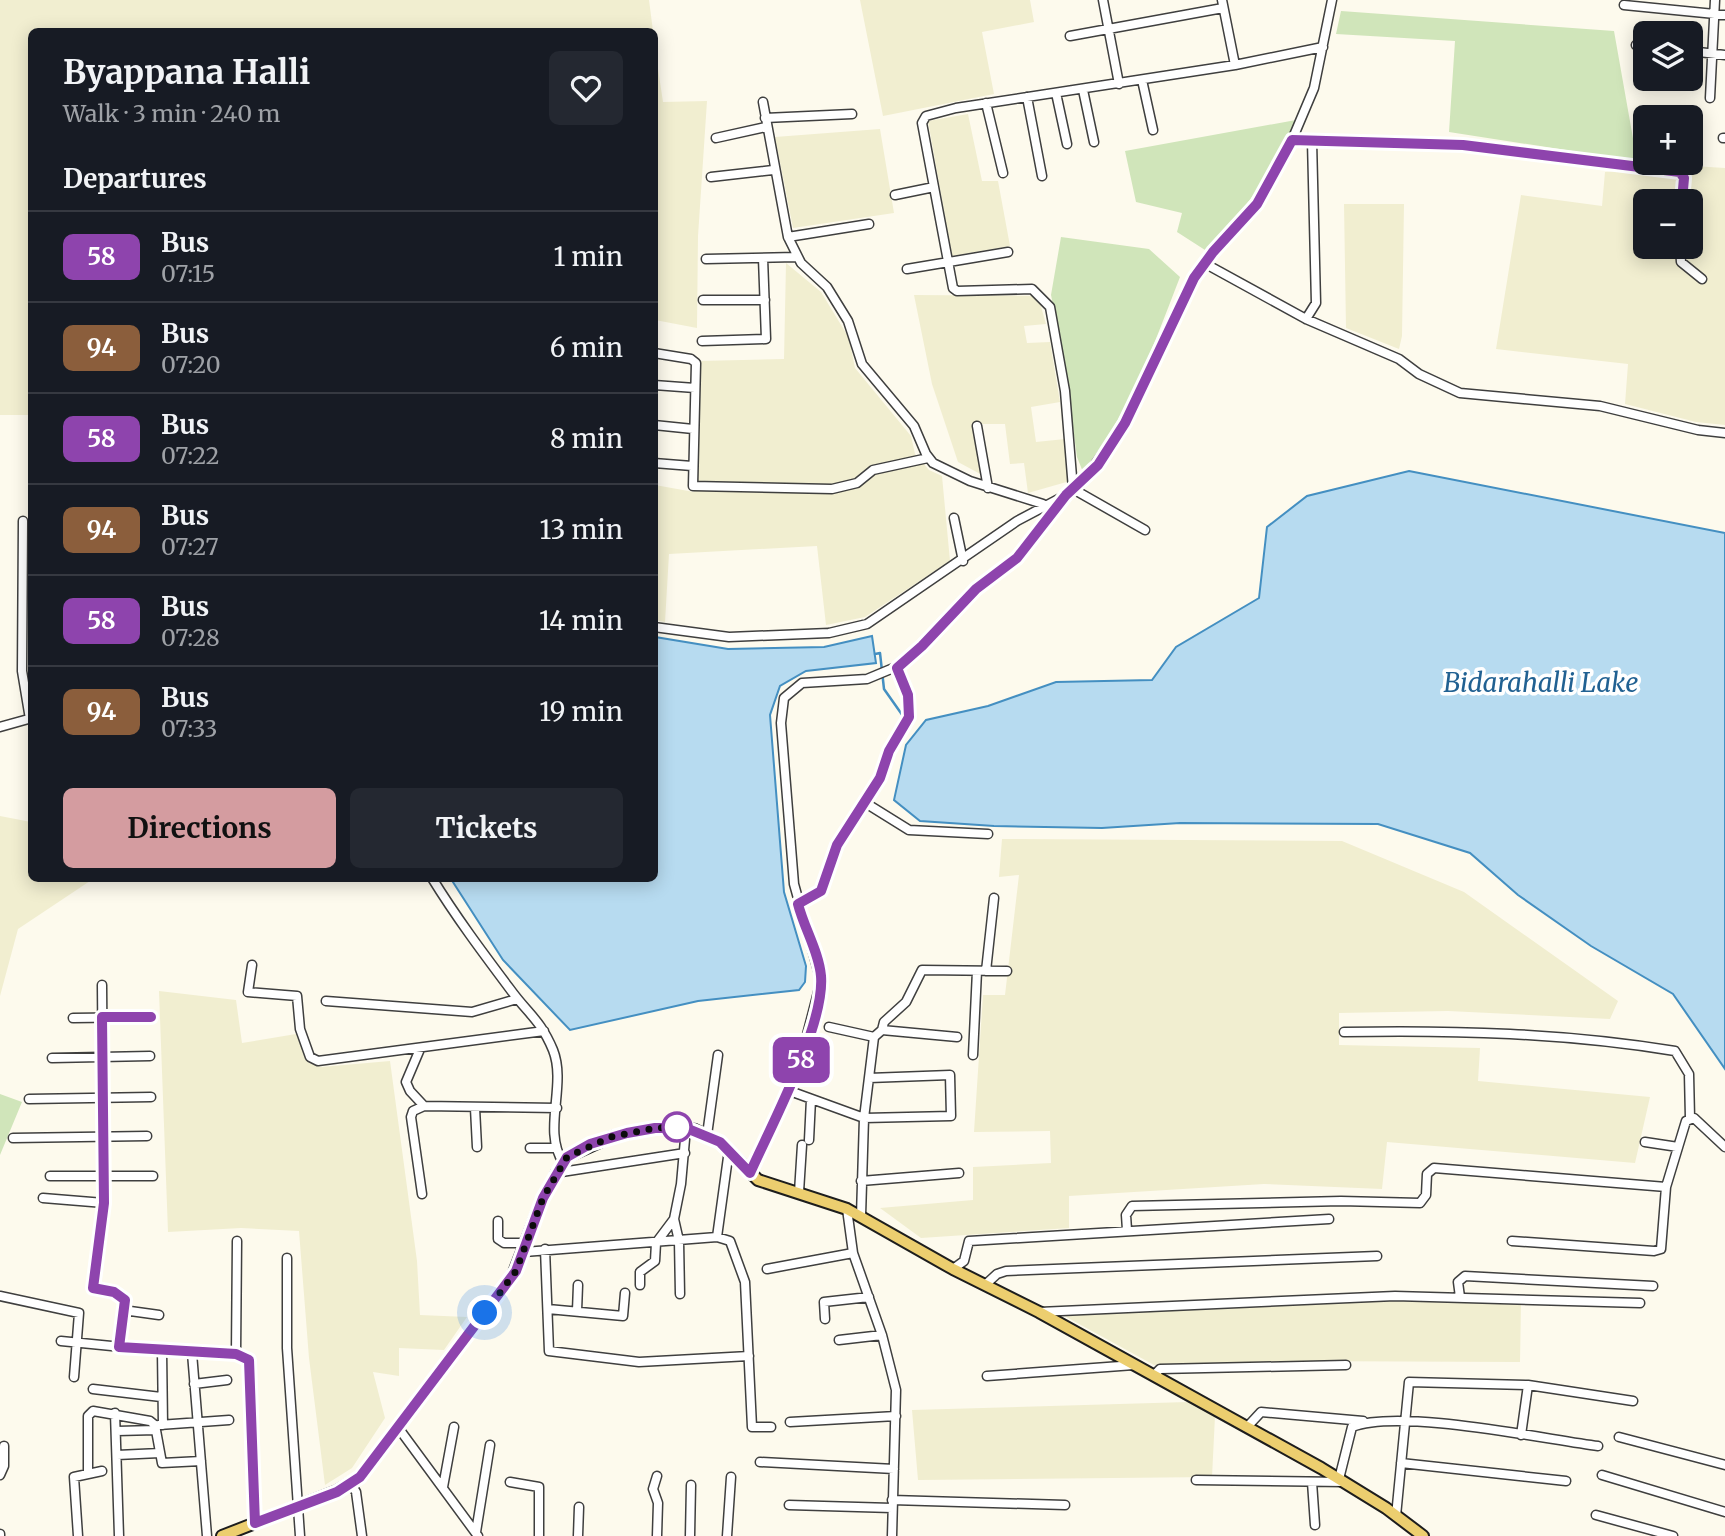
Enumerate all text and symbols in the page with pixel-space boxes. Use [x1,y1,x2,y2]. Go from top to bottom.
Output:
map controls [1633,21,1703,259]
button: layers [1633,21,1703,91]
button: heart [549,51,623,125]
text: Byappana Halli [63,52,310,93]
text: Walk · 3 min · 240 m [63,99,280,128]
button: + [1633,105,1703,175]
text: Departures [63,162,207,195]
button: − [1633,189,1703,259]
text: Bus [161,226,209,259]
text: 1 min [554,240,623,273]
text: 58 [87,241,116,272]
text: 07:15 [161,259,215,288]
text: Bus [161,317,209,350]
text: 6 min [550,331,623,364]
text: 94 [87,332,116,363]
text: 07:20 [161,350,221,379]
text: Bus [161,408,209,441]
text: 8 min [550,422,623,455]
text: 58 [87,423,116,454]
text: 07:22 [161,441,220,470]
text: Bus [161,499,209,532]
text: 13 min [539,513,623,546]
text: 94 [87,514,116,545]
text: 07:27 [161,532,219,561]
text: Bus [161,590,209,623]
text: 14 min [539,604,623,637]
text: 58 [87,605,116,636]
text: 07:28 [161,623,220,652]
water label: Bidarahalli Lake [1444,666,1638,699]
text: Bus [161,681,209,714]
text: 19 min [539,695,623,728]
text: 94 [87,696,116,727]
text: 07:33 [161,714,217,743]
button: Directions [63,788,336,868]
button: Tickets [350,788,623,868]
line badge: 58 [770,1037,832,1083]
text: 58 [787,1044,815,1075]
unlabelled marker [662,1112,692,1142]
your location [467,1295,502,1330]

